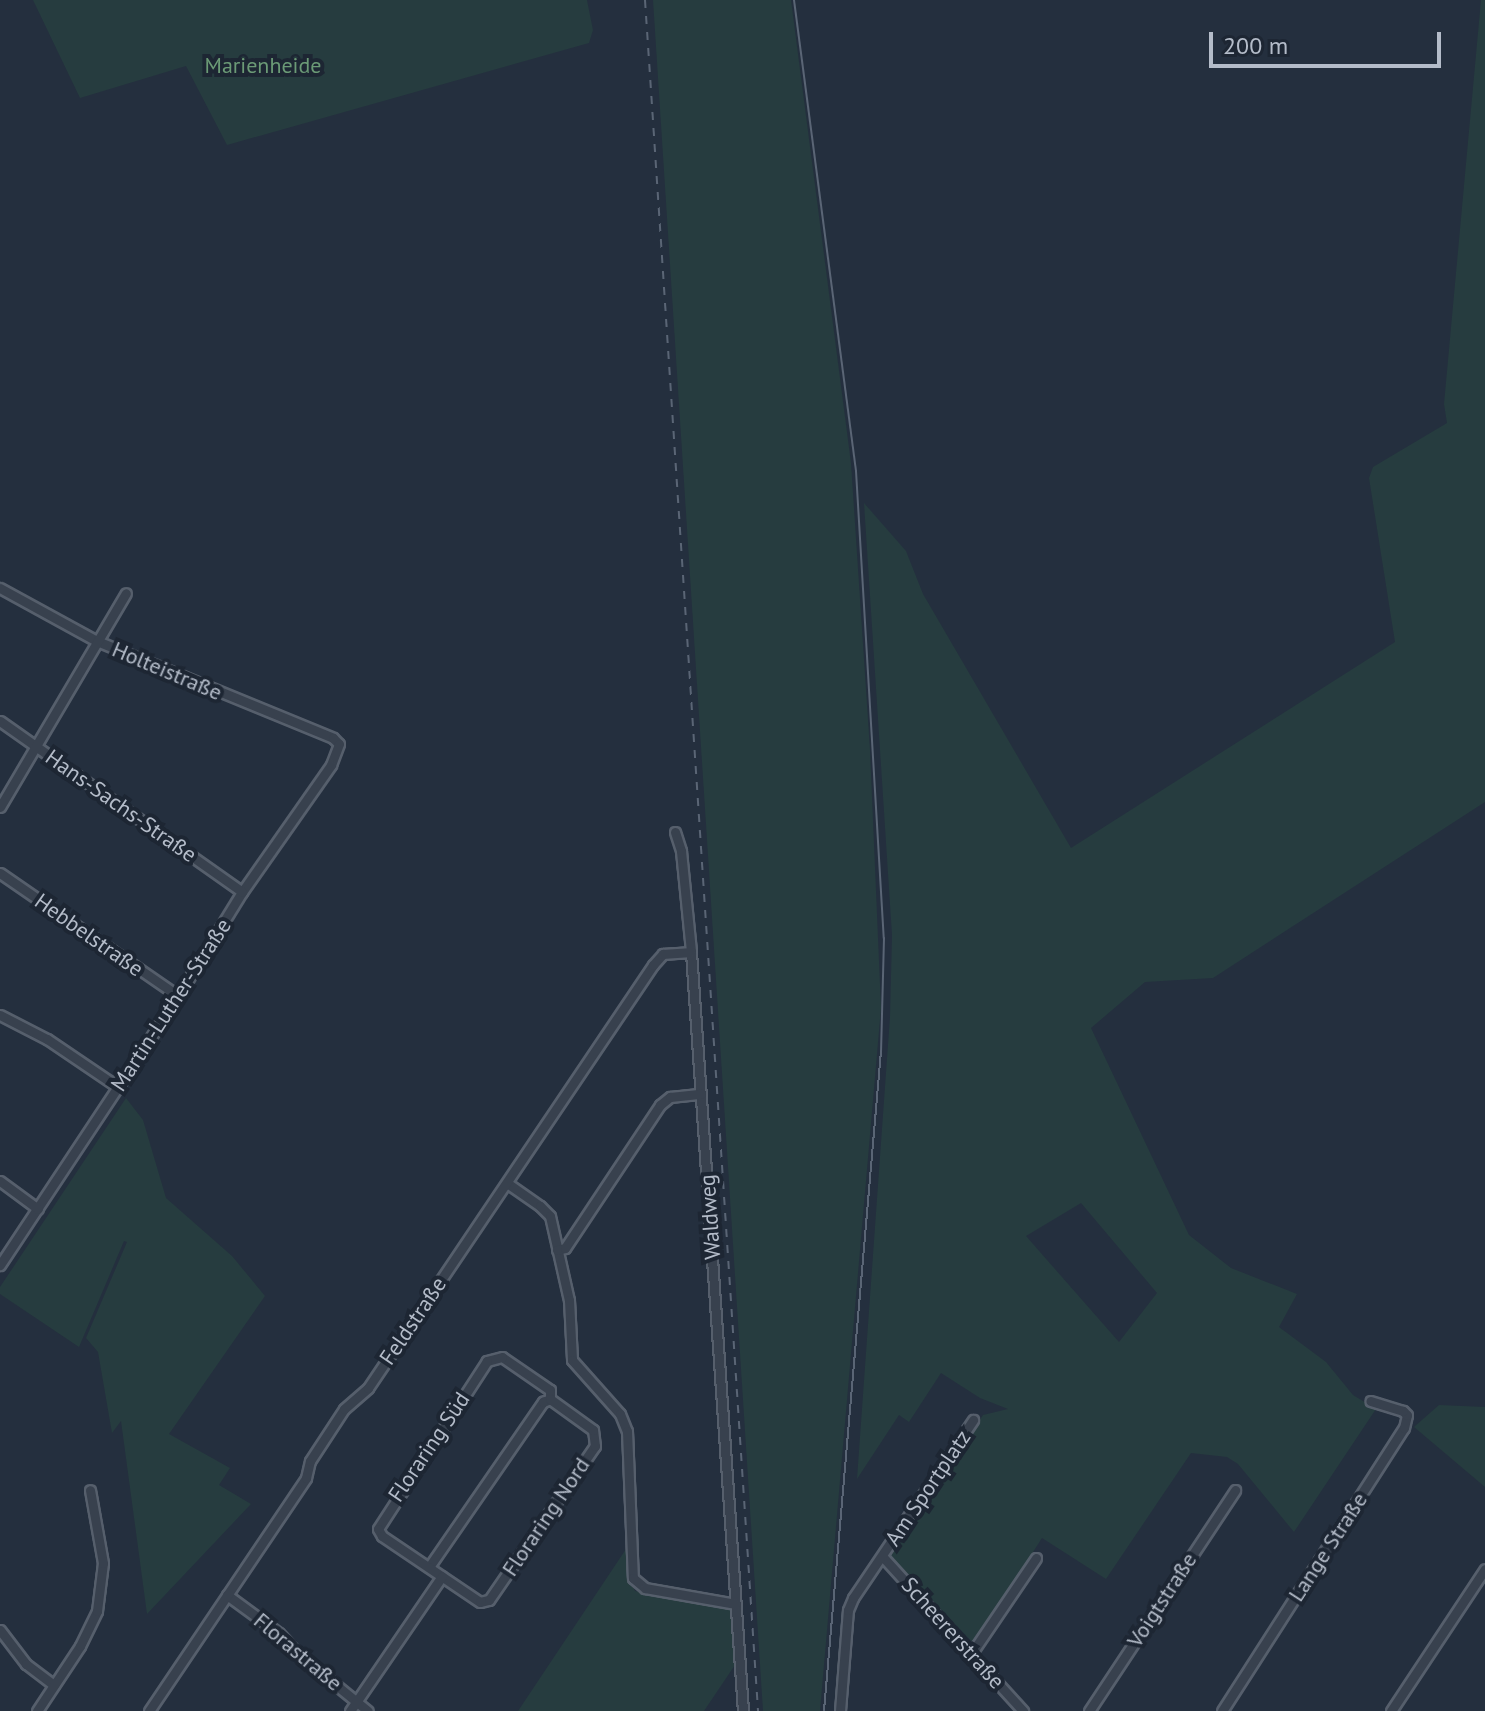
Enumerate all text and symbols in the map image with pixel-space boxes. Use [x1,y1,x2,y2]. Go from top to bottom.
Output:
scale bar [1213,16,1445,66]
text: 200 m [1223,30,1288,61]
park label: Marienheide [204,53,322,79]
street label: Holteistraße [108,636,226,706]
street label: Hans-Sachs-Straße [40,744,202,868]
street label: Hebbelstraße [30,888,148,982]
street label: Martin-Luther-Straße [105,914,237,1096]
street label: Waldweg [694,1174,726,1260]
street label: Feldstraße [374,1272,452,1370]
street label: Floraring Süd [383,1387,475,1507]
street label: Am Sportplatz [880,1425,976,1551]
street label: Floraring Nord [497,1453,595,1581]
street label: Lange Straße [1283,1488,1373,1606]
street label: Voigtstraße [1122,1548,1202,1652]
street label: Scheererstraße [896,1572,1010,1694]
street label: Florastraße [248,1607,348,1697]

